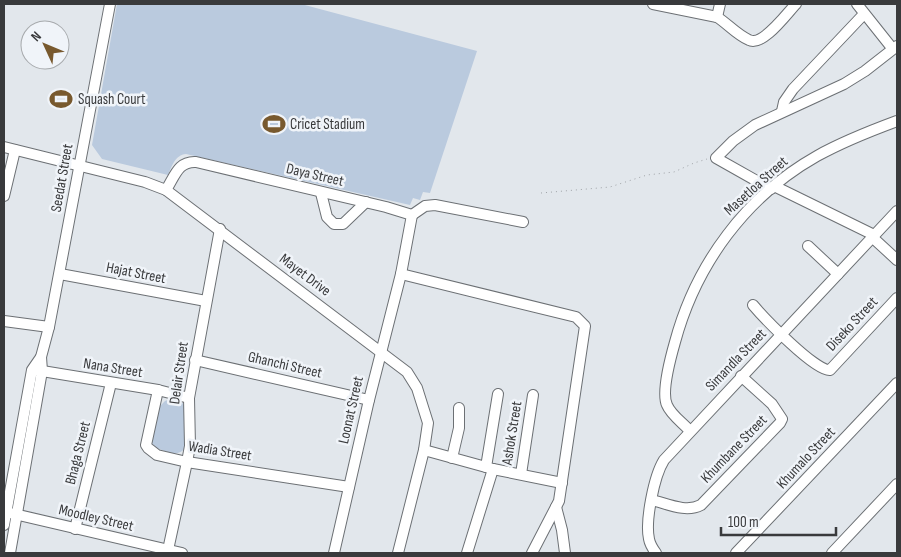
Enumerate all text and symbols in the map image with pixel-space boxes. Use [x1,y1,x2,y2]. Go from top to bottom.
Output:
north arrow [20,20,70,70]
text: N [27,28,45,45]
sports icon: Squash Court [48,86,74,112]
place label: Squash Court [78,90,146,109]
sports icon: Cricet Stadium [261,111,287,137]
place label: Cricet Stadium [290,115,365,134]
street label: Seedat Street [47,142,77,214]
street label: Masetloa Street [720,152,792,220]
street label: Daya Street [284,159,346,191]
street label: Mayet Drive [276,250,334,300]
street label: Hajat Street [105,258,168,288]
street label: Diseko Street [822,293,882,355]
street label: Simandla Street [701,324,771,395]
street label: Delair Street [165,340,193,406]
street label: Ghanchi Street [246,347,324,383]
street label: Nana Street [82,354,144,382]
street label: Loonat Street [334,374,368,446]
street label: Ashok Street [497,399,526,467]
street label: Khumbane Street [697,411,772,487]
street label: Bhaga Street [61,419,95,487]
street label: Khumalo Street [772,423,840,493]
street label: Wadia Street [187,437,254,465]
street label: Moodley Street [57,500,136,536]
scale bar [721,504,836,536]
text: 100 m [728,513,759,532]

